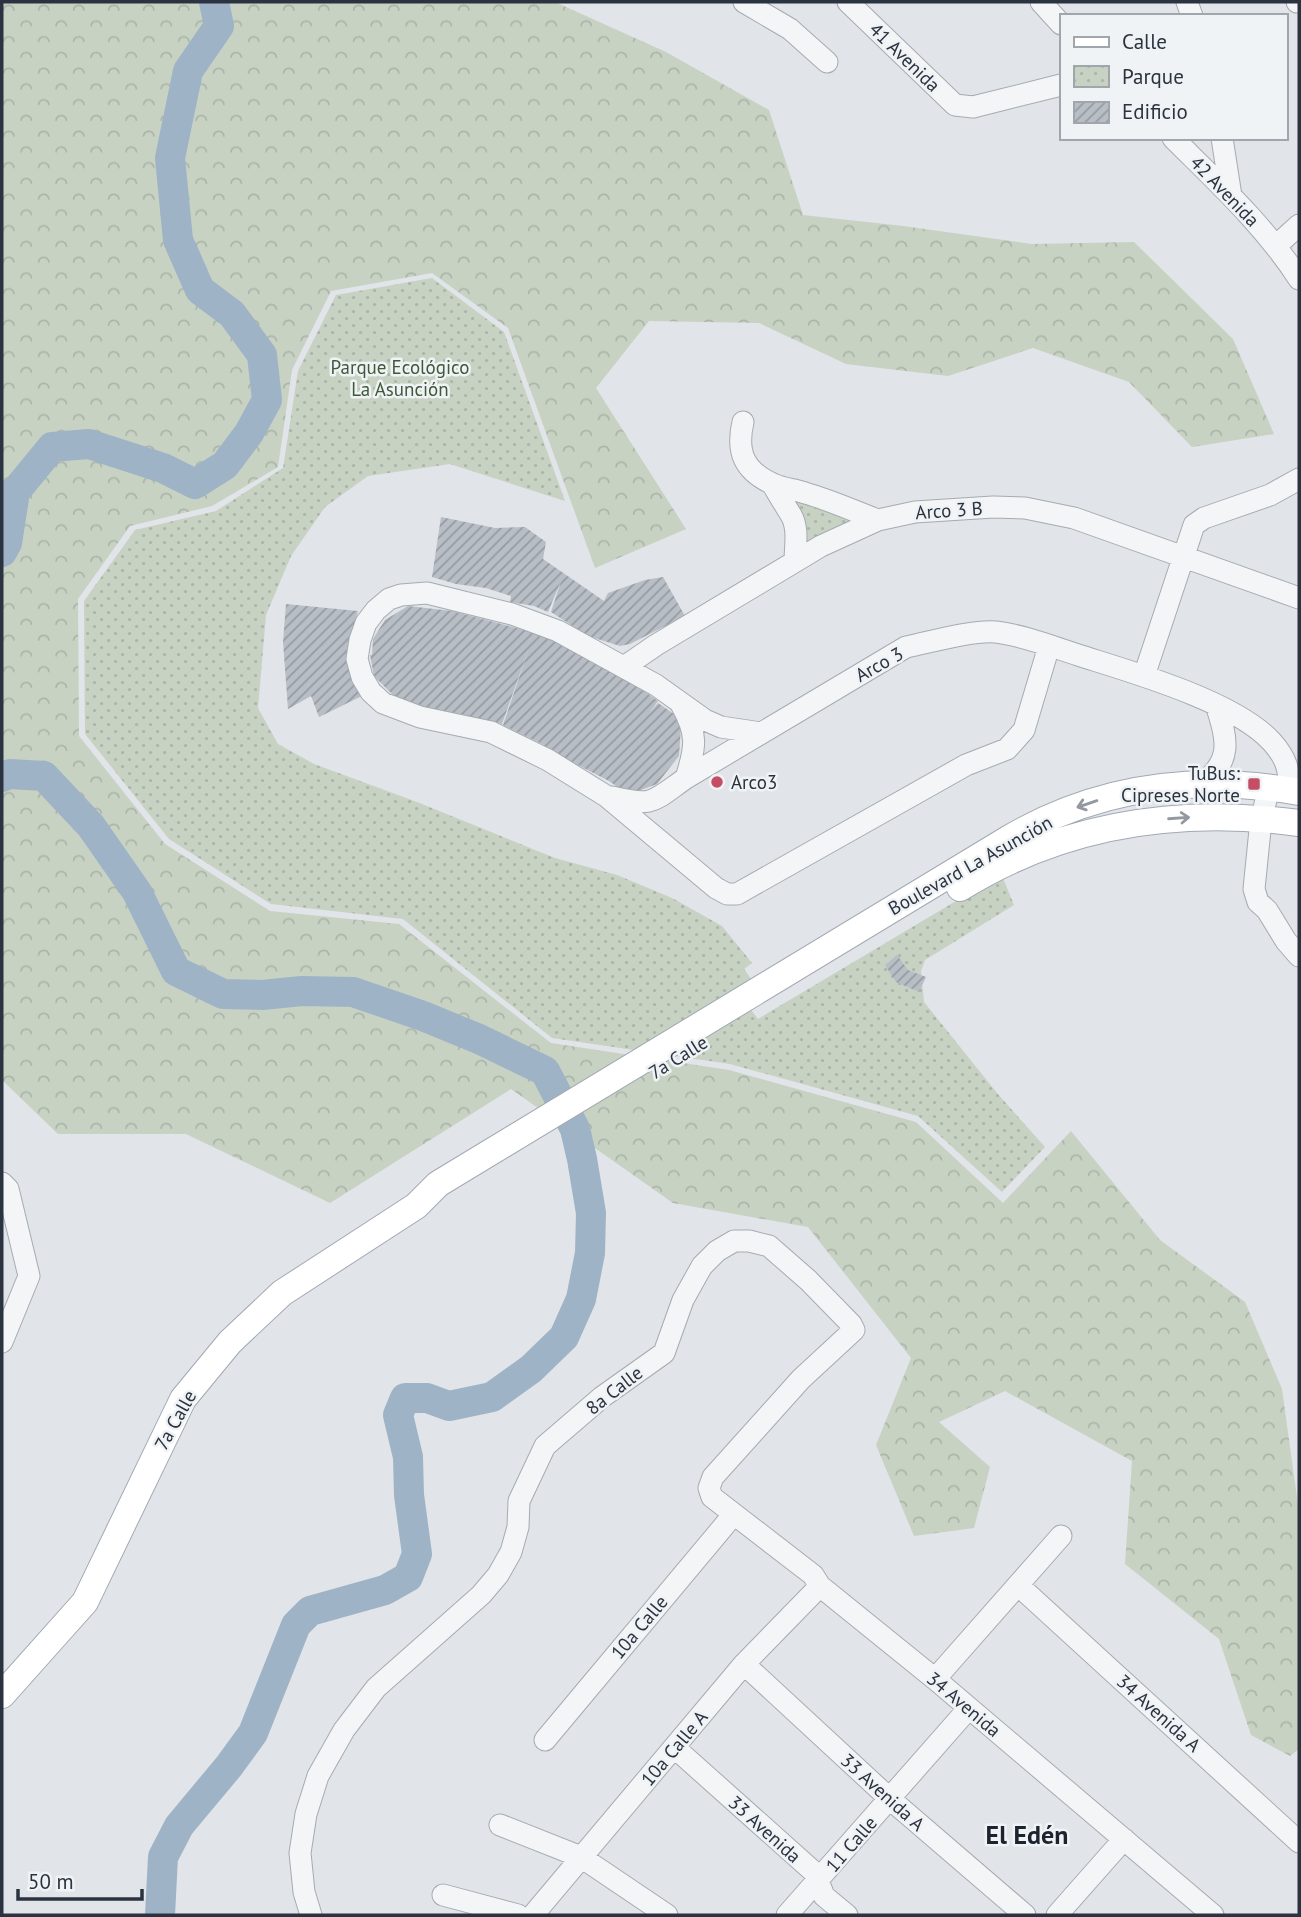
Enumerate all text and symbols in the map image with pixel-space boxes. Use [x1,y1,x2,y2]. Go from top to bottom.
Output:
legend [1060,14,1287,140]
street label: 41 Avenida [865,17,945,97]
text: Calle [1122,28,1167,55]
text: Parque [1122,63,1184,90]
text: Edificio [1122,98,1188,125]
street label: 42 Avenida [1185,151,1265,231]
park label: Parque Ecológico La Asunción [331,355,469,401]
street label: Arco 3 B [914,496,984,524]
street label: Arco 3 [851,641,907,687]
place label: TuBus: Cipreses Norte [1121,761,1240,807]
place label: Arco3 [731,770,777,794]
marker: Arco3 [709,774,725,790]
marker: TuBus: Cipreses Norte [1246,776,1262,792]
one-way arrow [1076,799,1098,811]
street label: Boulevard La Asunción [884,810,1056,920]
one-way arrow [1167,811,1190,824]
street label: 7a Calle [644,1030,712,1084]
street label: 8a Calle [581,1360,647,1420]
street label: 7a Calle [149,1386,201,1454]
street label: 10a Calle [605,1590,673,1664]
street label: 34 Avenida [922,1666,1006,1742]
street label: 34 Avenida A [1112,1669,1206,1757]
street label: 10a Calle A [635,1705,713,1791]
street label: 33 Avenida A [836,1748,930,1836]
street label: 33 Avenida [724,1790,806,1868]
street label: 11 Calle [820,1811,882,1877]
district label: El Edén [986,1818,1068,1851]
scale bar [18,1857,142,1901]
text: 50 m [28,1868,74,1895]

